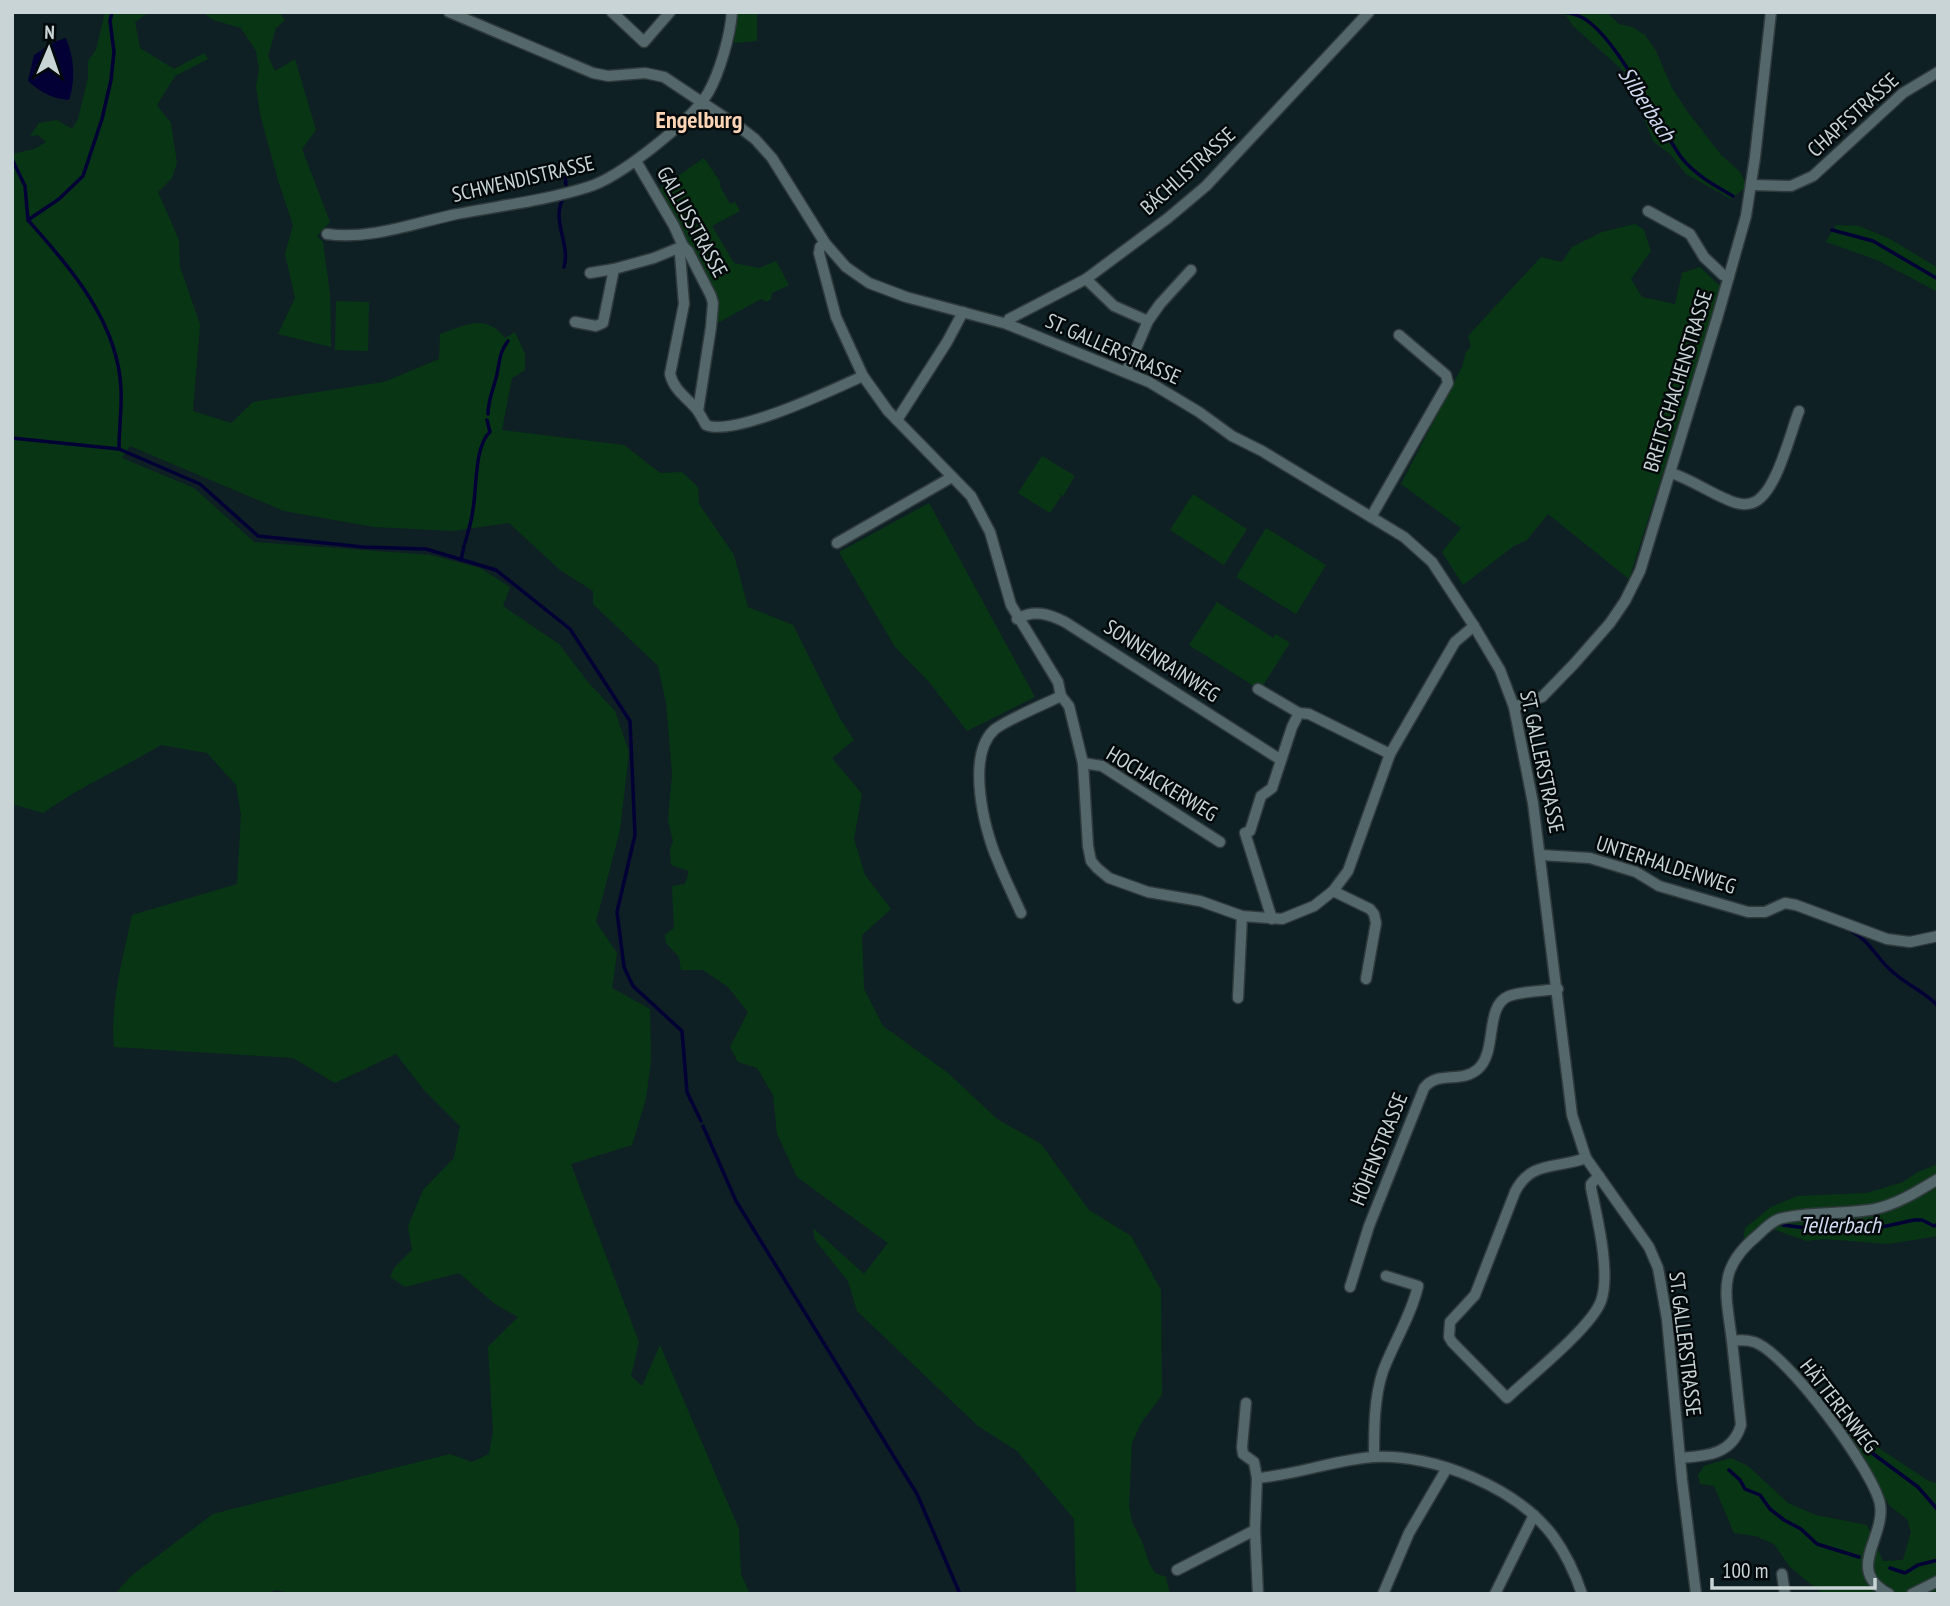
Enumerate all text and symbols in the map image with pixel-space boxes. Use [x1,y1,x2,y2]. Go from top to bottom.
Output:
north arrow [14,14,84,84]
text: N [44,20,55,44]
water label: Silberbach [1613,61,1683,148]
street label: CHAPFSTRASSE [1801,67,1904,163]
district label: Engelburg [656,104,742,135]
street label: BÄCHLISTRASSE [1135,121,1241,220]
street label: SCHWENDISTRASSE [449,149,597,208]
street label: GALLUSSTRASSE [651,162,734,282]
street label: BREITSCHACHENSTRASSE [1637,287,1718,475]
street label: ST. GALLERSTRASSE [1041,307,1185,390]
street label: SONNENRAINWEG [1099,613,1225,708]
street label: ST. GALLERSTRASSE [1514,688,1571,836]
street label: HOCHACKERWEG [1102,740,1223,827]
street label: UNTERHALDENWEG [1593,829,1739,900]
street label: HÖHENSTRASSE [1344,1088,1413,1209]
water label: Tellerbach [1799,1210,1883,1239]
street label: ST. GALLERSTRASSE [1663,1270,1708,1418]
street label: HÄTTERENWEG [1794,1353,1885,1458]
scale bar [1712,1546,1875,1590]
text: 100 m [1722,1557,1768,1584]

